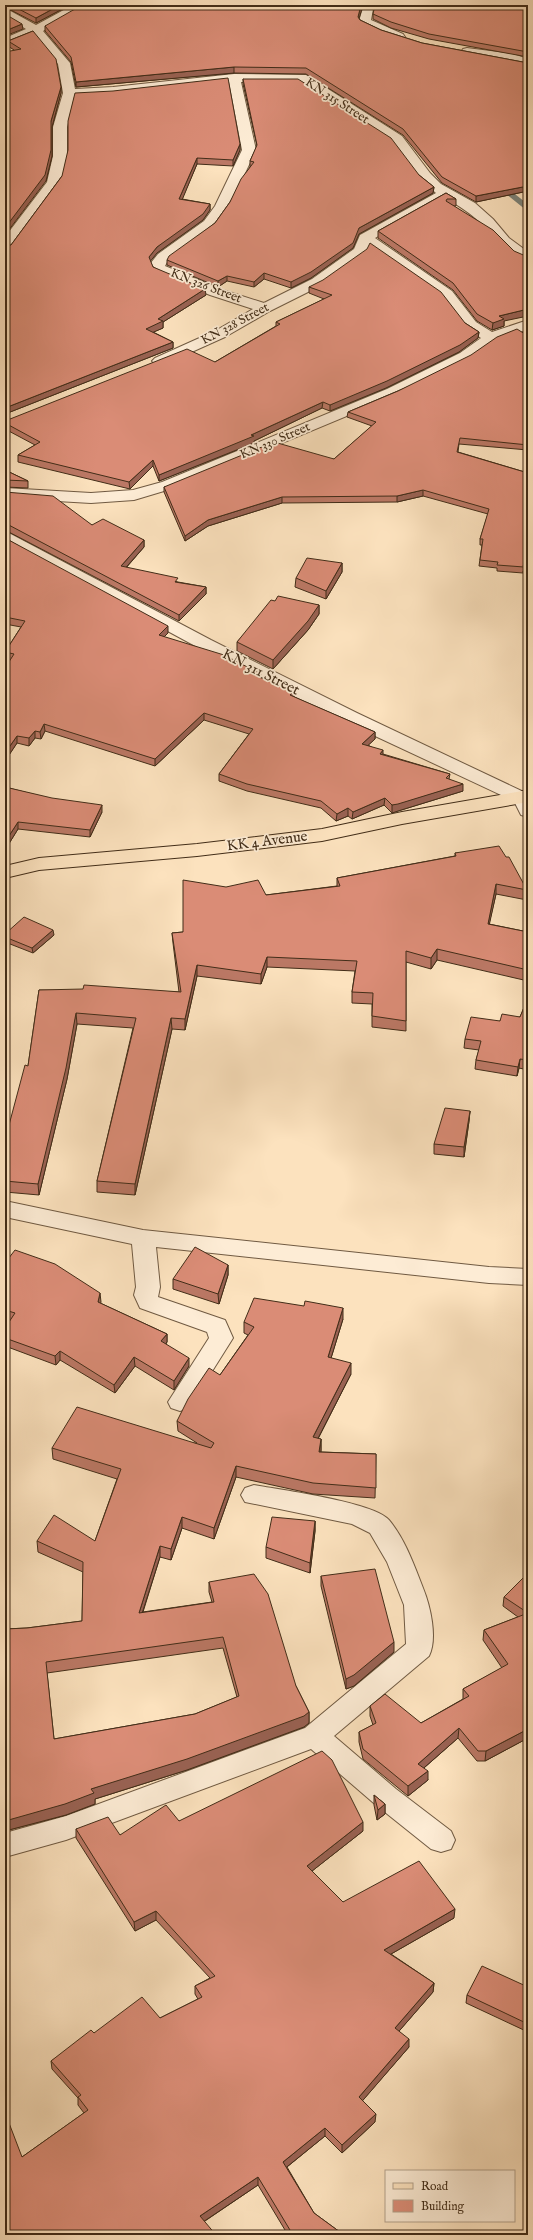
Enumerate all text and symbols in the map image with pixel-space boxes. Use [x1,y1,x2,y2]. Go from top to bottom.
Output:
street label: KN 315 Street [302,74,373,128]
street label: KN 326 Street [168,265,245,308]
street label: KN 328 Street [198,299,272,349]
street label: KN 330 Street [237,418,313,463]
street label: KN 311 Street [219,644,303,700]
street label: KK 4 Avenue [225,827,309,855]
legend [385,2170,515,2222]
text: Road [421,2179,449,2194]
text: Building [421,2199,465,2214]

